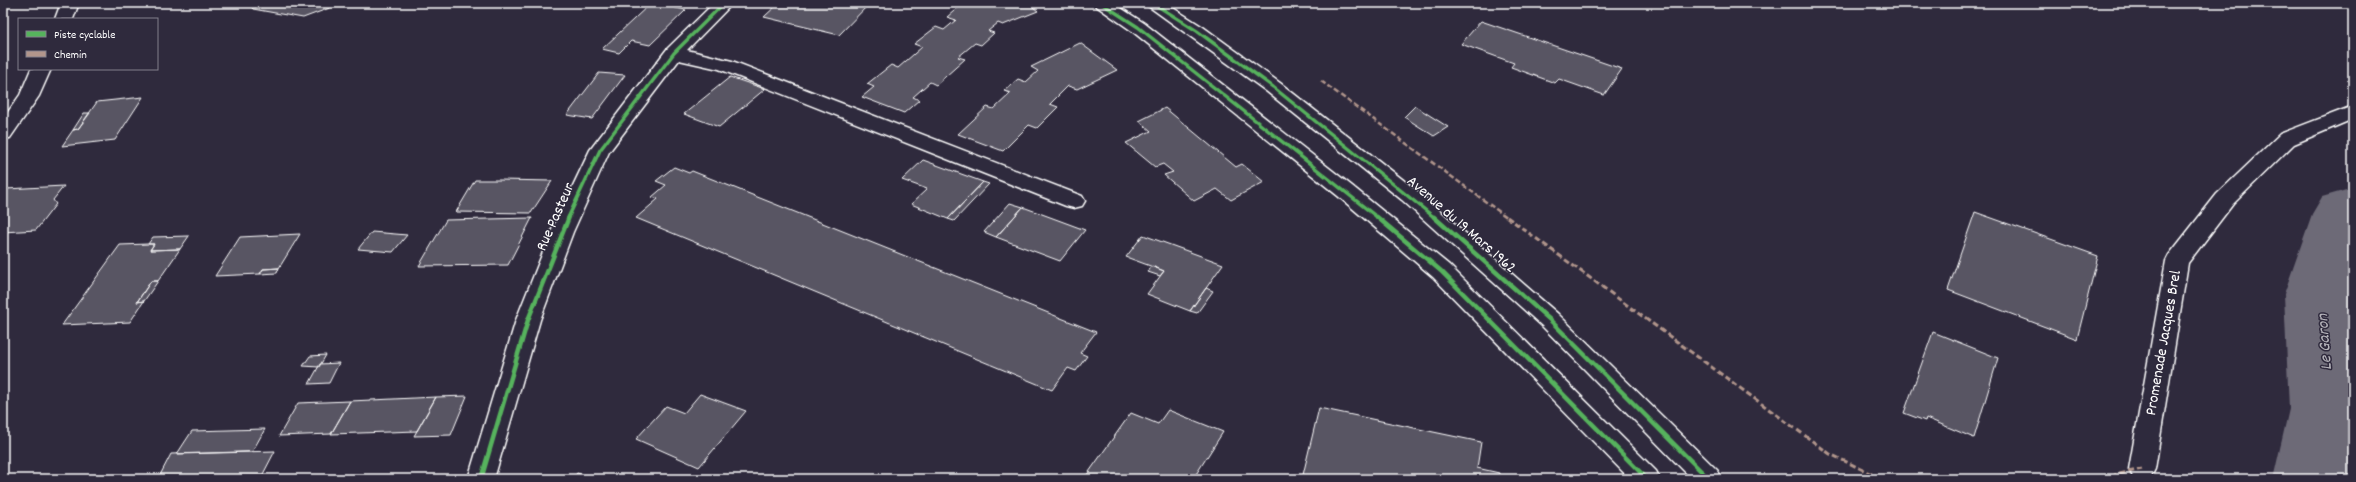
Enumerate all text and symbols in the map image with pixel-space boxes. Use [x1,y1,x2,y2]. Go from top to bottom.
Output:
legend [18,18,158,70]
text: Piste cyclable [54,27,115,44]
text: Chemin [54,47,87,64]
street label: Avenue du 19 Mars 1962 [1401,171,1521,279]
street label: Rue Pasteur [531,179,581,255]
street label: Promenade Jacques Brel [2140,268,2188,417]
water label: Le Garon [2312,312,2340,371]

